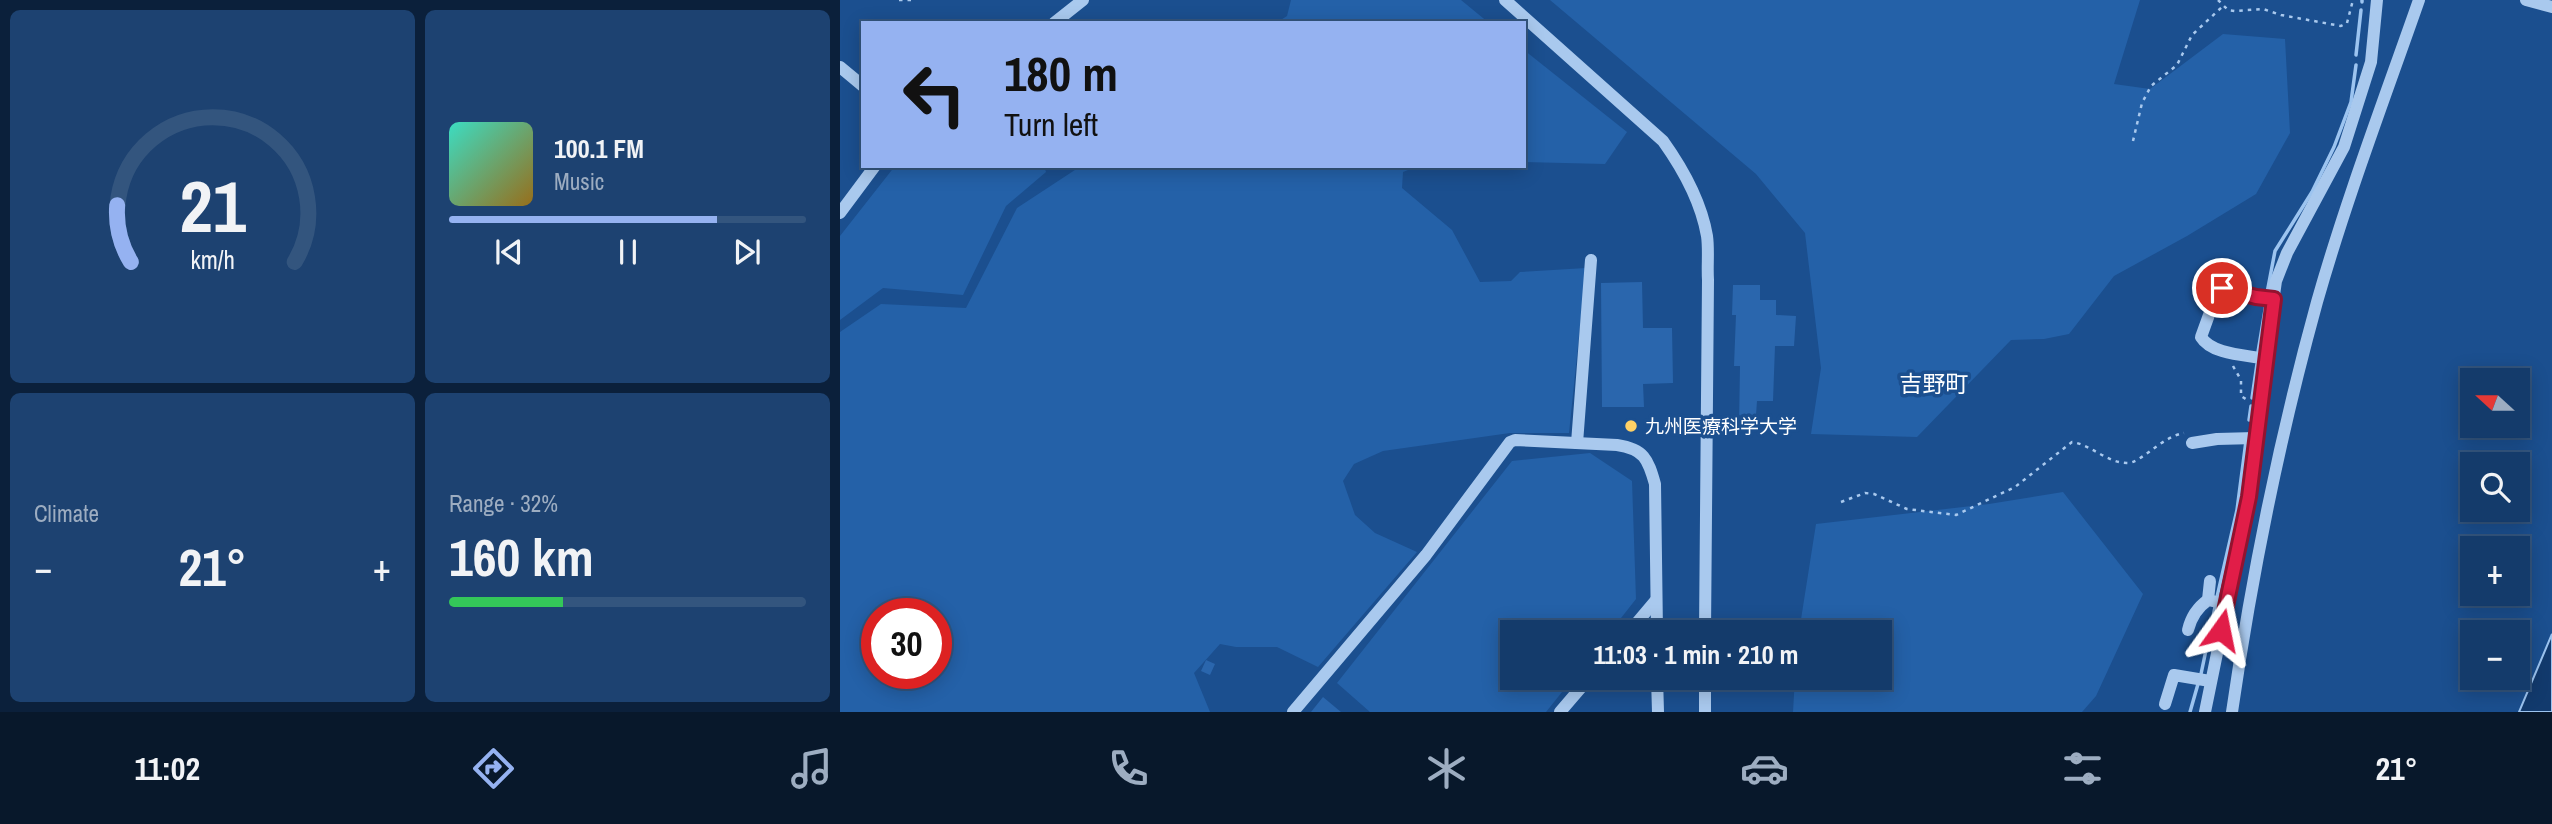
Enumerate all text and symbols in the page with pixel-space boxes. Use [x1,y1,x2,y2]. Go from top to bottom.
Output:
text: 180 m [1004,40,1118,106]
icon: left [889,49,980,140]
text: Turn left [1004,103,1098,146]
text: 100.1 FM [554,131,644,166]
text: 21 [179,158,246,256]
text: Music [554,166,604,197]
icon: previous [490,233,528,271]
icon: pause [609,233,647,271]
icon: next [728,233,766,271]
text: km/h [190,243,235,277]
pin [2192,258,2252,318]
icon: arrive [2203,269,2241,307]
district label: 吉野町 [1900,368,1969,399]
north arrow [2460,368,2530,438]
map controls [2460,368,2530,690]
place label: 九州医療科学大学 [1645,413,1797,439]
marker: 九州医療科学大学 [1623,418,1639,434]
button: search [2460,452,2530,522]
text: Range · 32% [449,488,558,519]
text: Climate [34,498,99,529]
text: 160 km [449,522,594,592]
text: 21° [178,532,247,602]
button: + [2460,536,2530,606]
text: − [34,542,52,593]
text: + [373,542,391,593]
position arrow [2184,593,2258,667]
speed limit sign: 30 [861,598,952,689]
button: − [2460,620,2530,690]
text: 11:03 · 1 min · 210 m [1593,637,1799,672]
icon: directions [469,744,518,793]
icon: music [787,744,836,793]
icon: phone [1104,744,1153,793]
icon: climate [1422,744,1471,793]
icon: car [1740,744,1789,793]
icon: filters [2058,744,2107,793]
text: 11:02 [134,747,200,790]
text: 21° [2376,747,2418,790]

